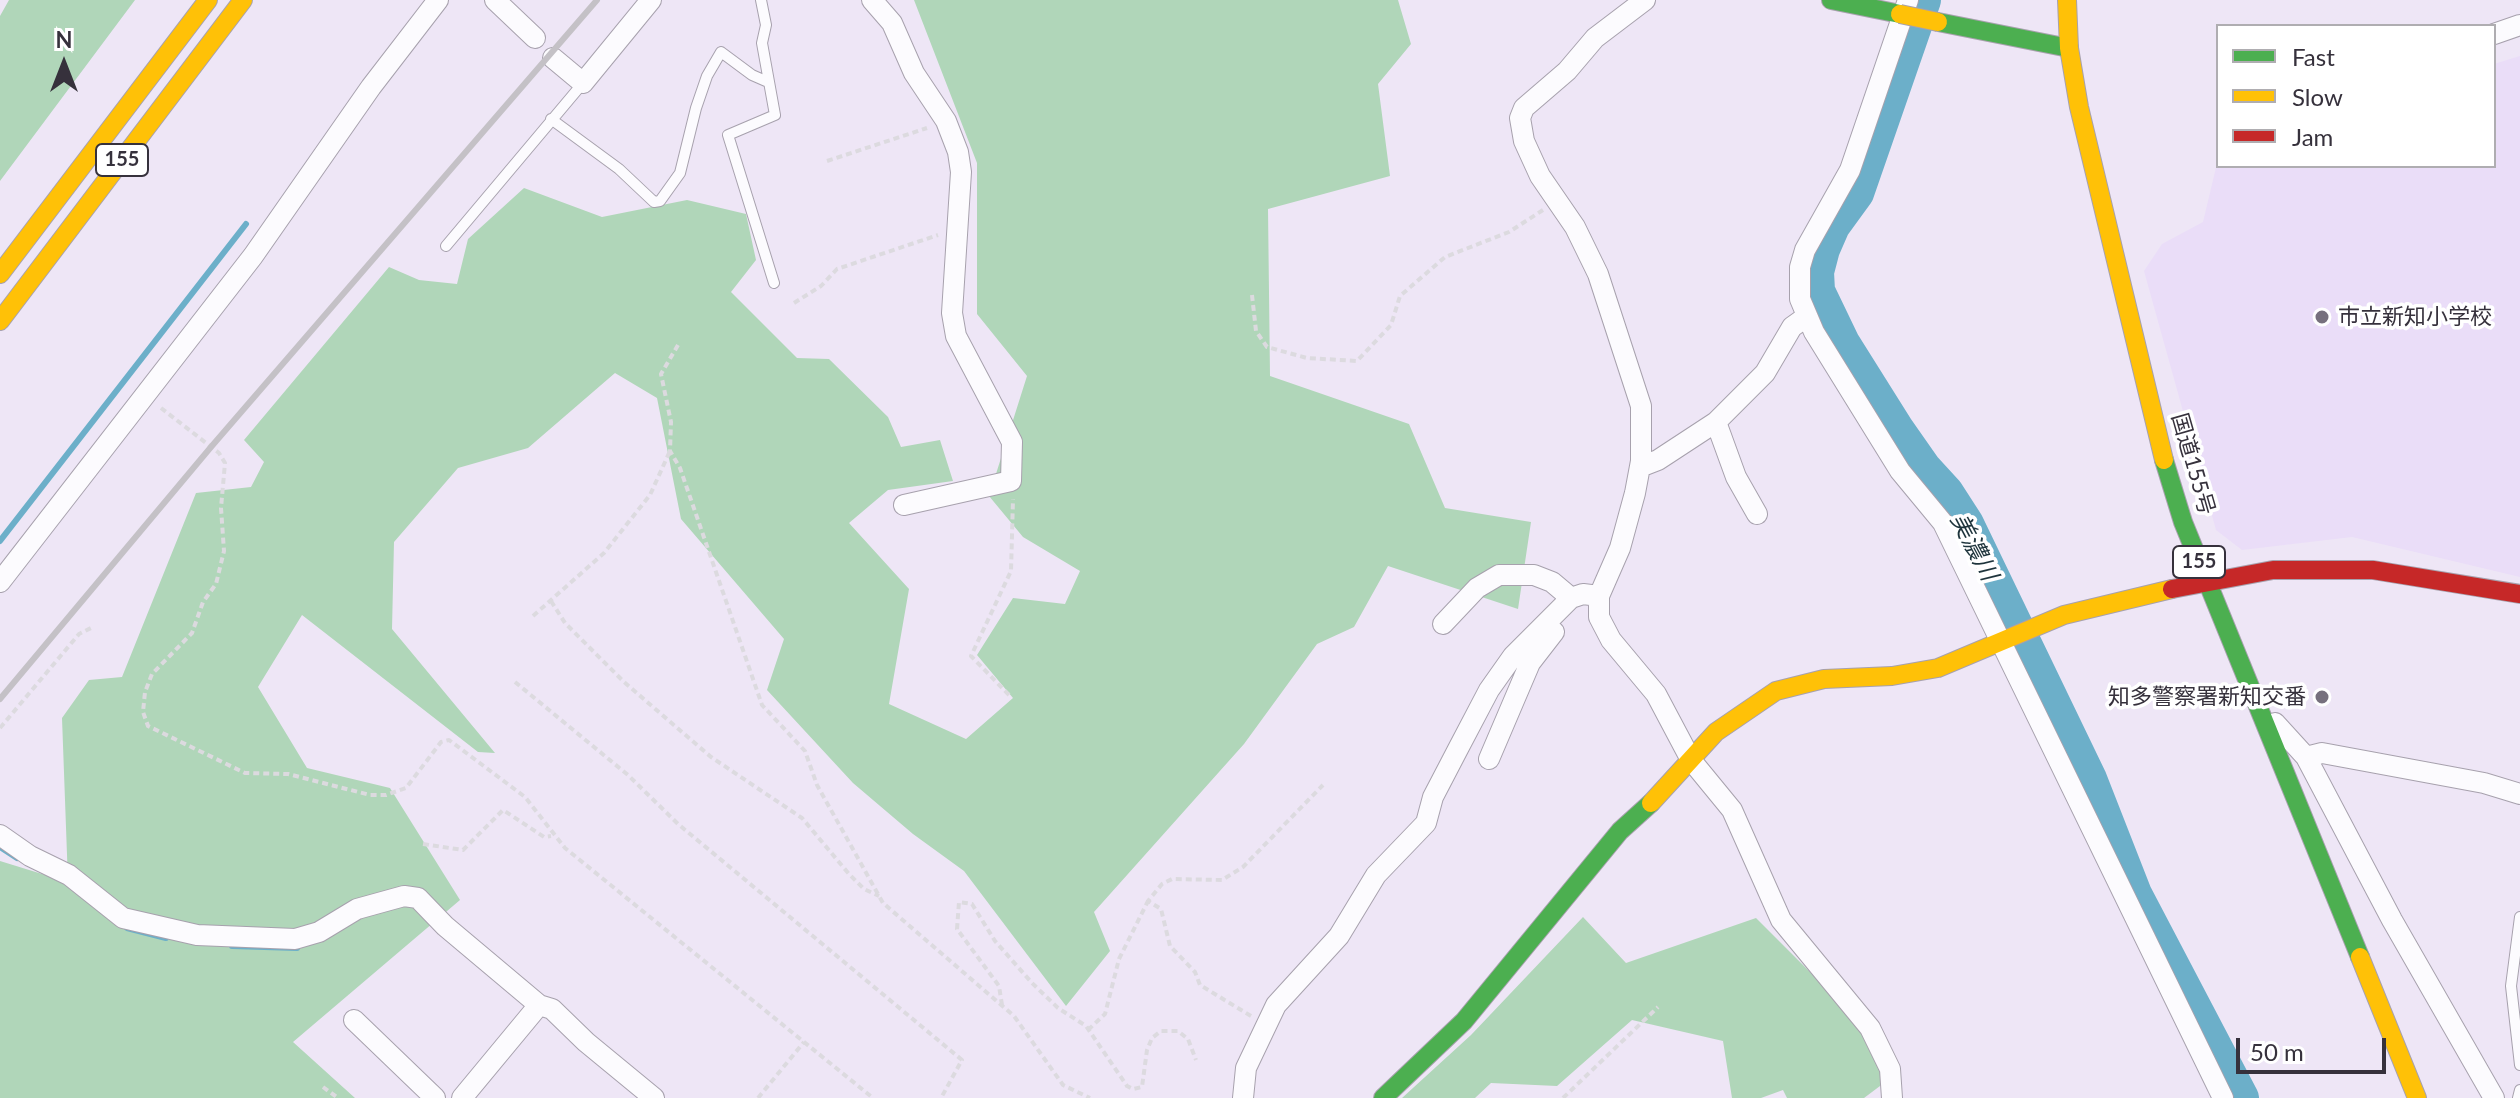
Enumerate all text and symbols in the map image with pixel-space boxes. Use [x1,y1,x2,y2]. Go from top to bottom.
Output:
north arrow [24,24,104,104]
legend [2216,24,2496,168]
text: N [56,26,72,53]
text: Fast [2292,42,2335,71]
text: Slow [2292,82,2343,111]
text: Jam [2292,122,2333,151]
road number: 155 [96,144,148,176]
place label: 市立新知小学校 [2338,304,2492,330]
marker: 市立新知小学校 [2313,308,2331,326]
street label: 国道155号 [2166,410,2220,518]
water label: 美濃川 [1944,508,2004,586]
road number: 155 [2173,546,2225,578]
place label: 知多警察署新知交番 [2108,684,2306,710]
marker: 知多警察署新知交番 [2313,688,2331,706]
scale bar [2240,1022,2390,1072]
text: 50 m [2250,1037,2304,1066]

